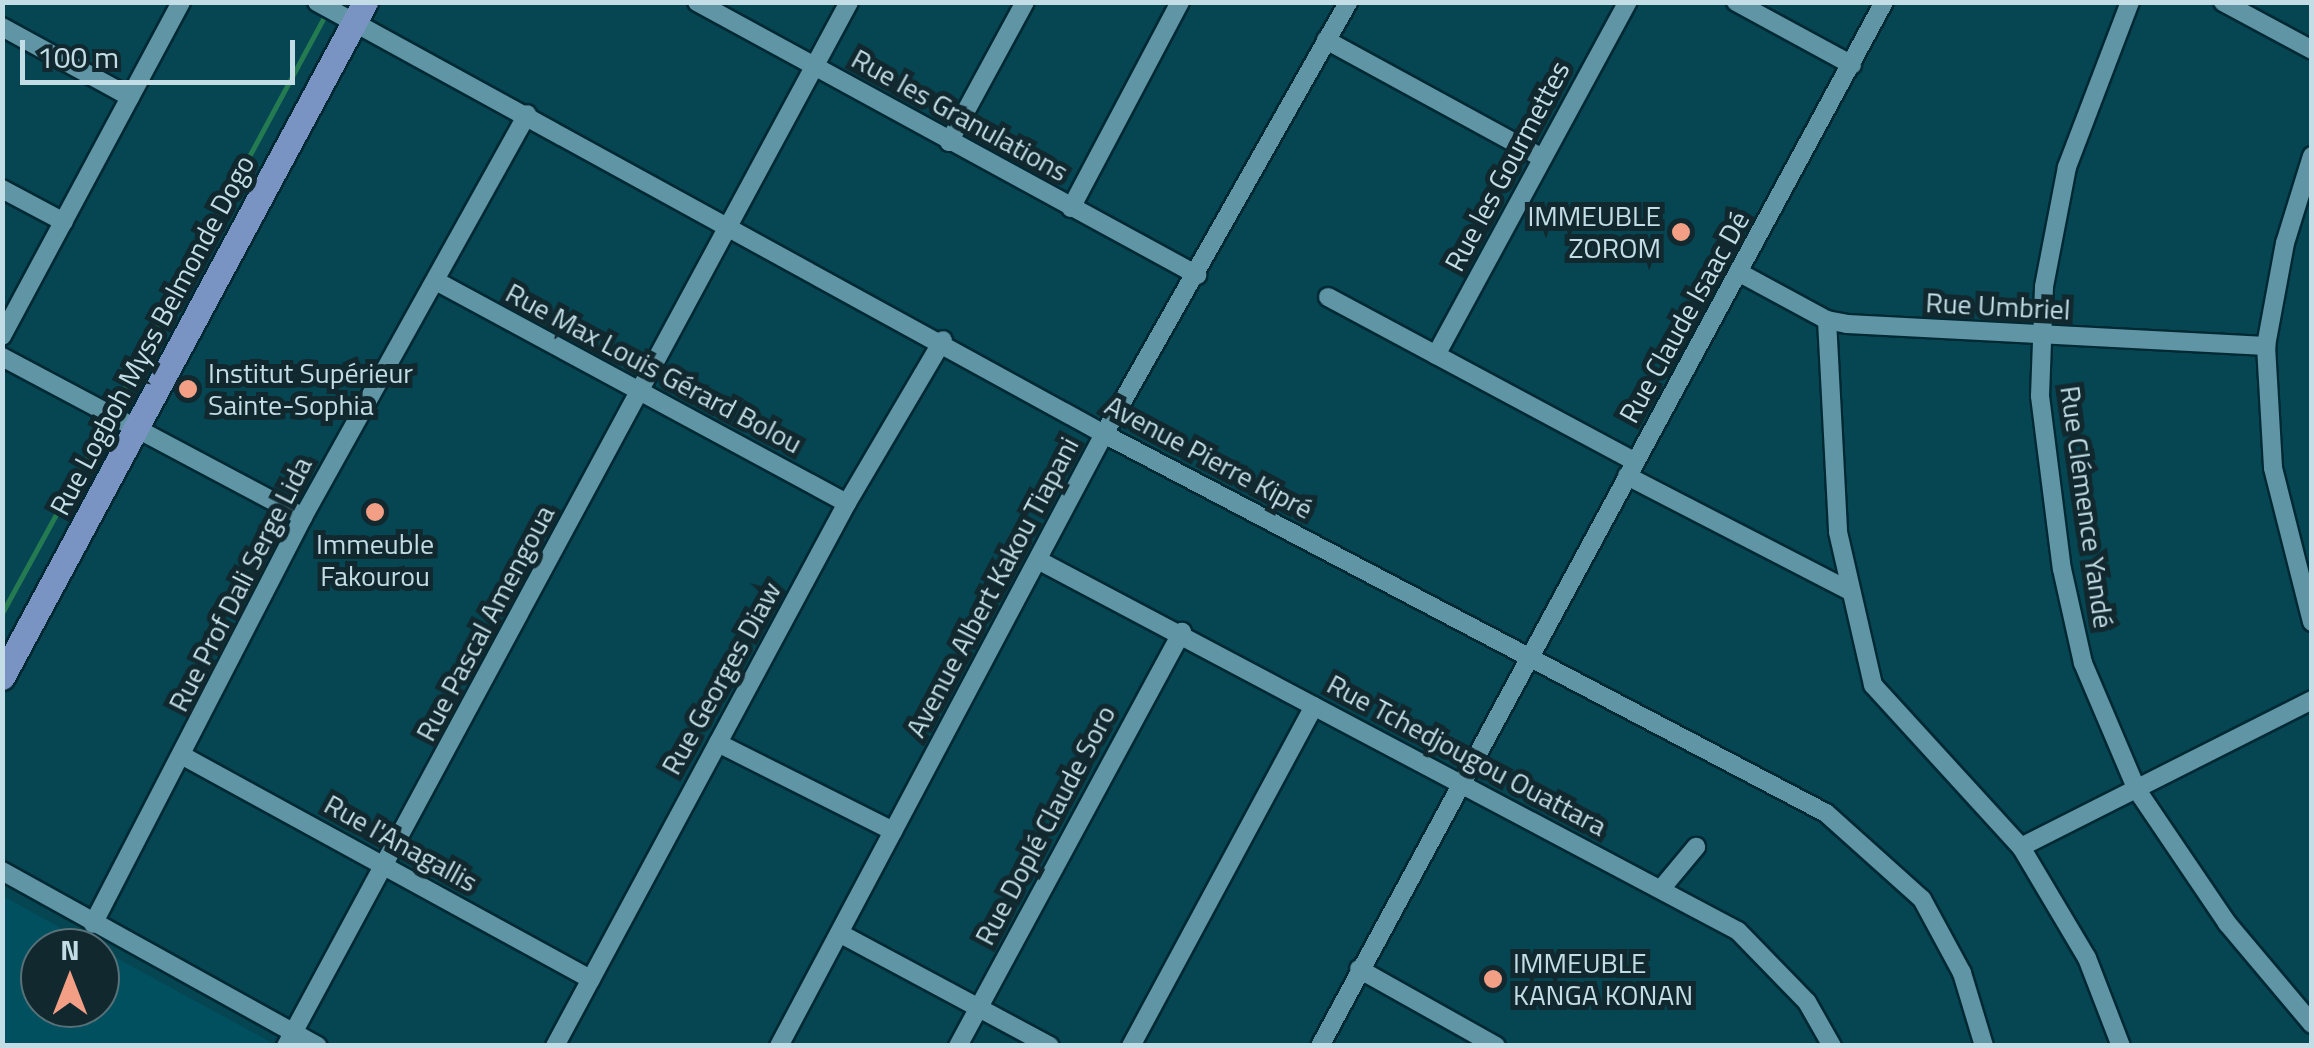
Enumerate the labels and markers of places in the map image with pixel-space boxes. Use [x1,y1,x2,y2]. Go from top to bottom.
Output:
place label: IMMEUBLE ZOROM [1527,199,1661,265]
marker: IMMEUBLE ZOROM [1670,221,1692,243]
place label: Institut Supérieur Sainte-Sophia [208,356,413,422]
marker: Institut Supérieur Sainte-Sophia [177,378,199,400]
marker: Immeuble Fakourou [364,501,386,523]
place label: Immeuble Fakourou [316,527,434,593]
place label: IMMEUBLE KANGA KONAN [1513,946,1693,1012]
marker: IMMEUBLE KANGA KONAN [1482,968,1504,990]

